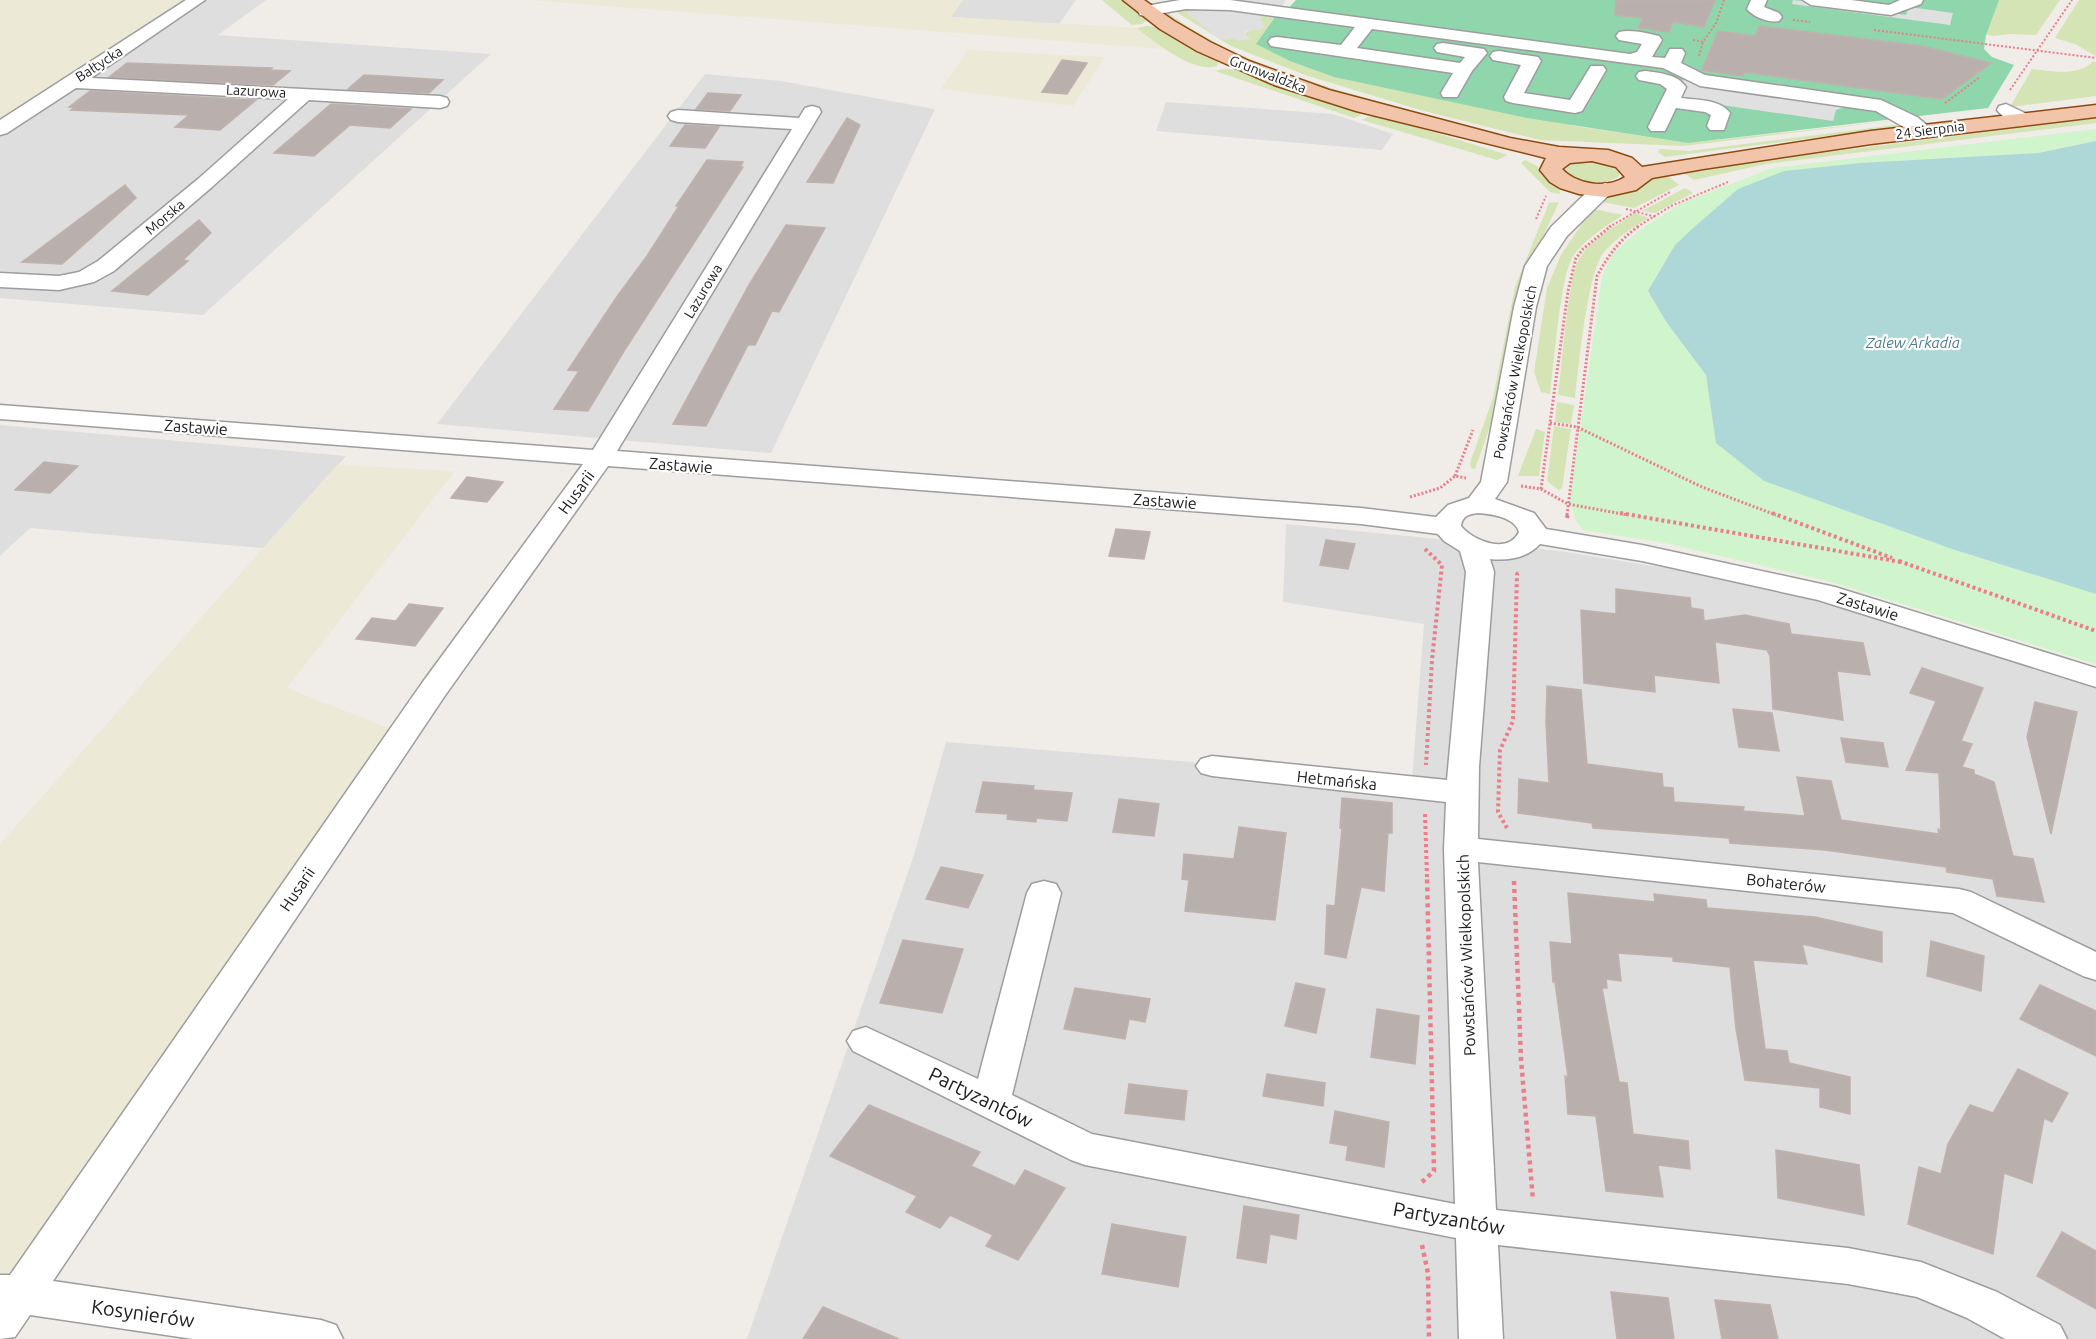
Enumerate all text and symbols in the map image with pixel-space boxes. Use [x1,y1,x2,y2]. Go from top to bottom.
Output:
street label: Bałtycka [72,43,126,85]
street label: Grunwaldzka [1227,52,1309,96]
street label: Lazurowa [225,81,287,101]
street label: 24 Sierpnia [1895,118,1965,142]
street label: Morska [142,196,188,238]
street label: Lazurowa [681,261,725,321]
street label: Powstańców Wielkopolskich [1490,284,1540,460]
water label: Zalew Arkadia [1865,334,1960,351]
street label: Zastawie [164,416,228,438]
street label: Zastawie [649,454,713,476]
street label: Husarii [554,467,598,517]
street label: Zastawie [1133,490,1197,512]
street label: Zastawie [1835,588,1901,624]
street label: Hetmańska [1296,767,1378,793]
street label: Powstańców Wielkopolskich [1453,854,1479,1056]
street label: Husarii [276,864,318,914]
street label: Bohaterów [1745,870,1827,896]
street label: Partyzantów [925,1062,1037,1132]
street label: Partyzantów [1391,1197,1507,1239]
street label: Kosynierów [90,1294,197,1332]

